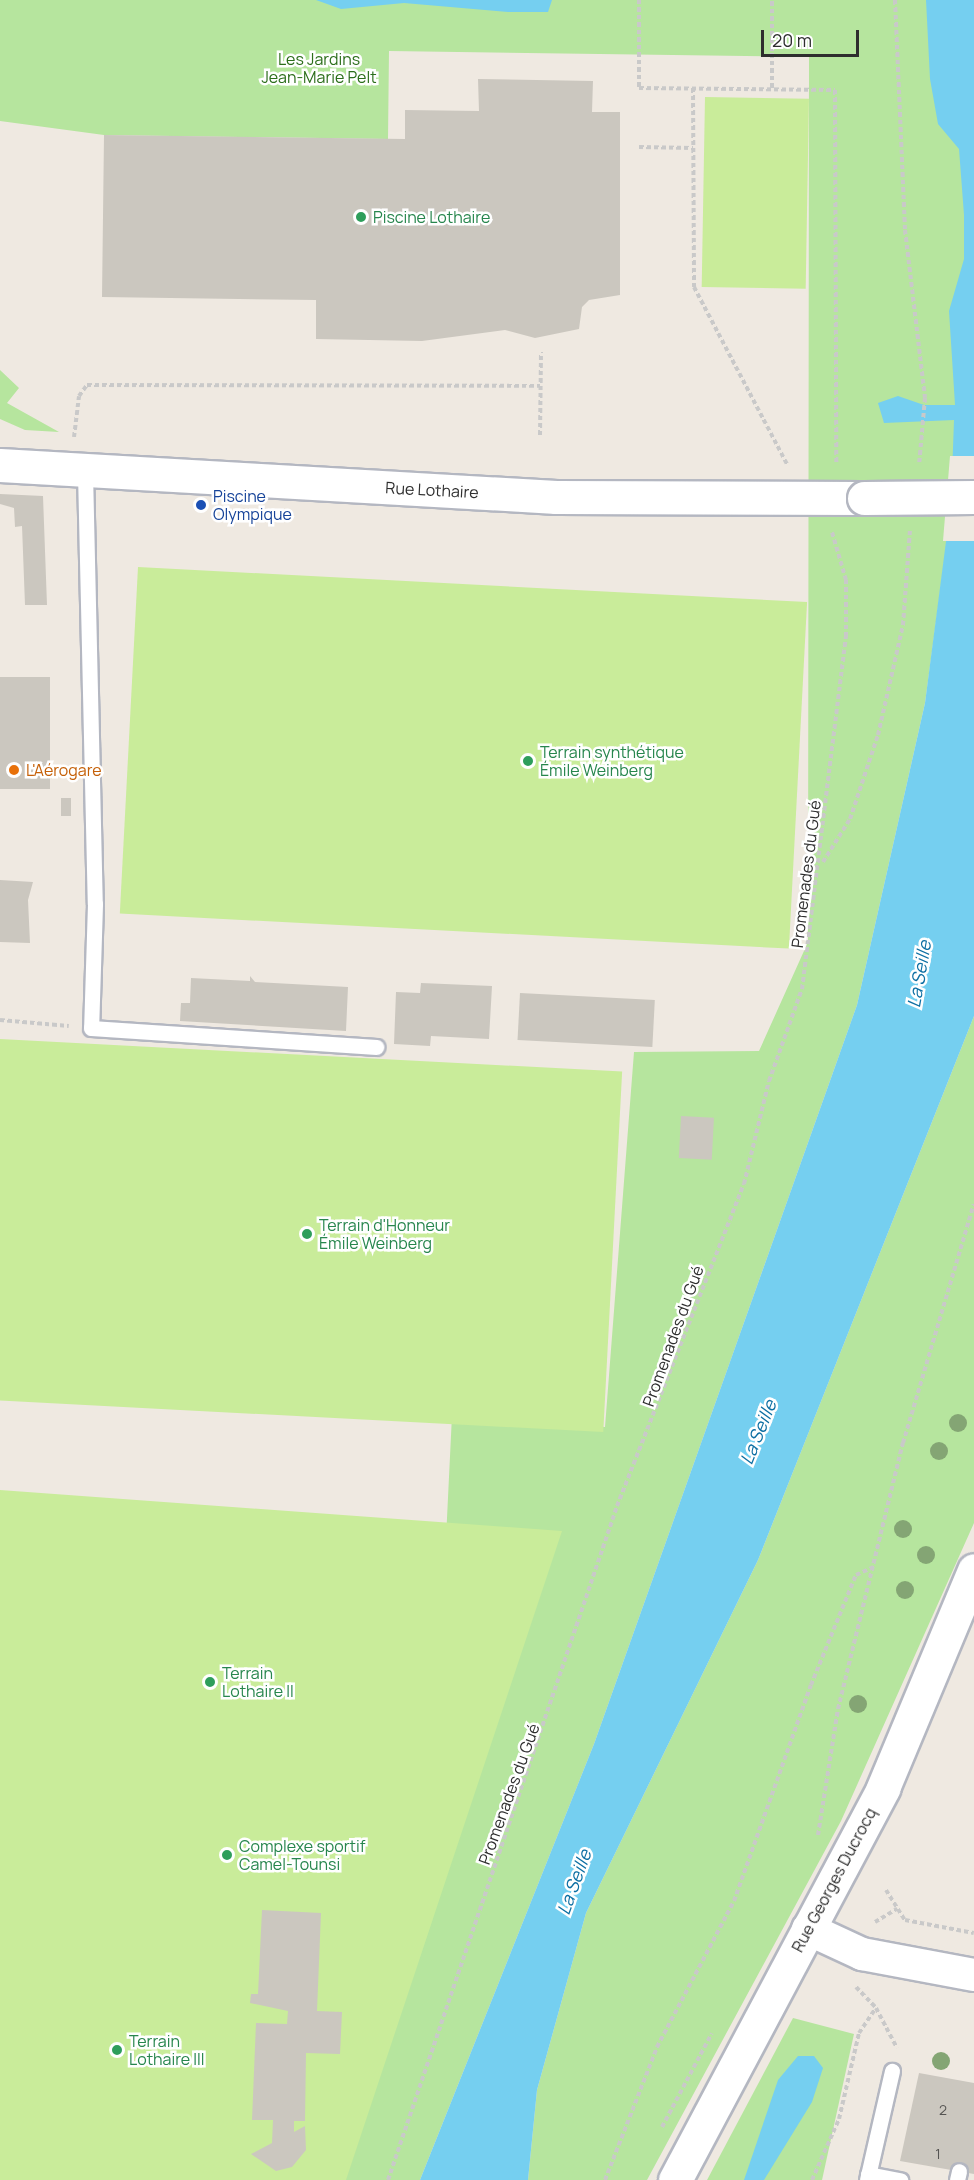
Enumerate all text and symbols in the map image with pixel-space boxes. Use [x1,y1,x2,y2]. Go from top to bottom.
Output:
scale bar [764,18,862,56]
text: 20 m [772,28,812,52]
park label: Les Jardins Jean-Marie Pelt [261,49,377,87]
place label: Piscine Lothaire [373,207,490,227]
marker: Piscine Lothaire [354,210,368,224]
street label: Rue Lothaire [385,478,479,502]
place label: Piscine Olympique [213,486,292,524]
marker: Piscine Olympique [194,498,208,512]
place label: Terrain synthétique Émile Weinberg [540,742,684,780]
marker: Terrain synthétique Émile Weinberg [521,754,535,768]
place label: L'Aérogare [26,760,102,780]
marker: L'Aérogare [7,763,21,777]
street label: Promenades du Gué [787,799,825,949]
water label: La Seille [903,939,935,1009]
place label: Terrain d'Honneur Émile Weinberg [319,1215,450,1253]
marker: Terrain d'Honneur Émile Weinberg [300,1227,314,1241]
street label: Promenades du Gué [639,1263,707,1409]
water label: La Seille [735,1397,781,1467]
place label: Terrain Lothaire II [222,1663,294,1701]
marker: Terrain Lothaire II [203,1675,217,1689]
street label: Promenades du Gué [475,1721,543,1867]
street label: Rue Georges Ducrocq [788,1805,880,1955]
place label: Complexe sportif Camel-Tounsi [239,1836,365,1874]
water label: La Seille [552,1847,596,1917]
marker: Complexe sportif Camel-Tounsi [220,1848,234,1862]
place label: Terrain Lothaire III [129,2031,205,2069]
marker: Terrain Lothaire III [110,2043,124,2057]
house number: 2 [939,2102,947,2118]
house number: 1 [935,2146,941,2162]

